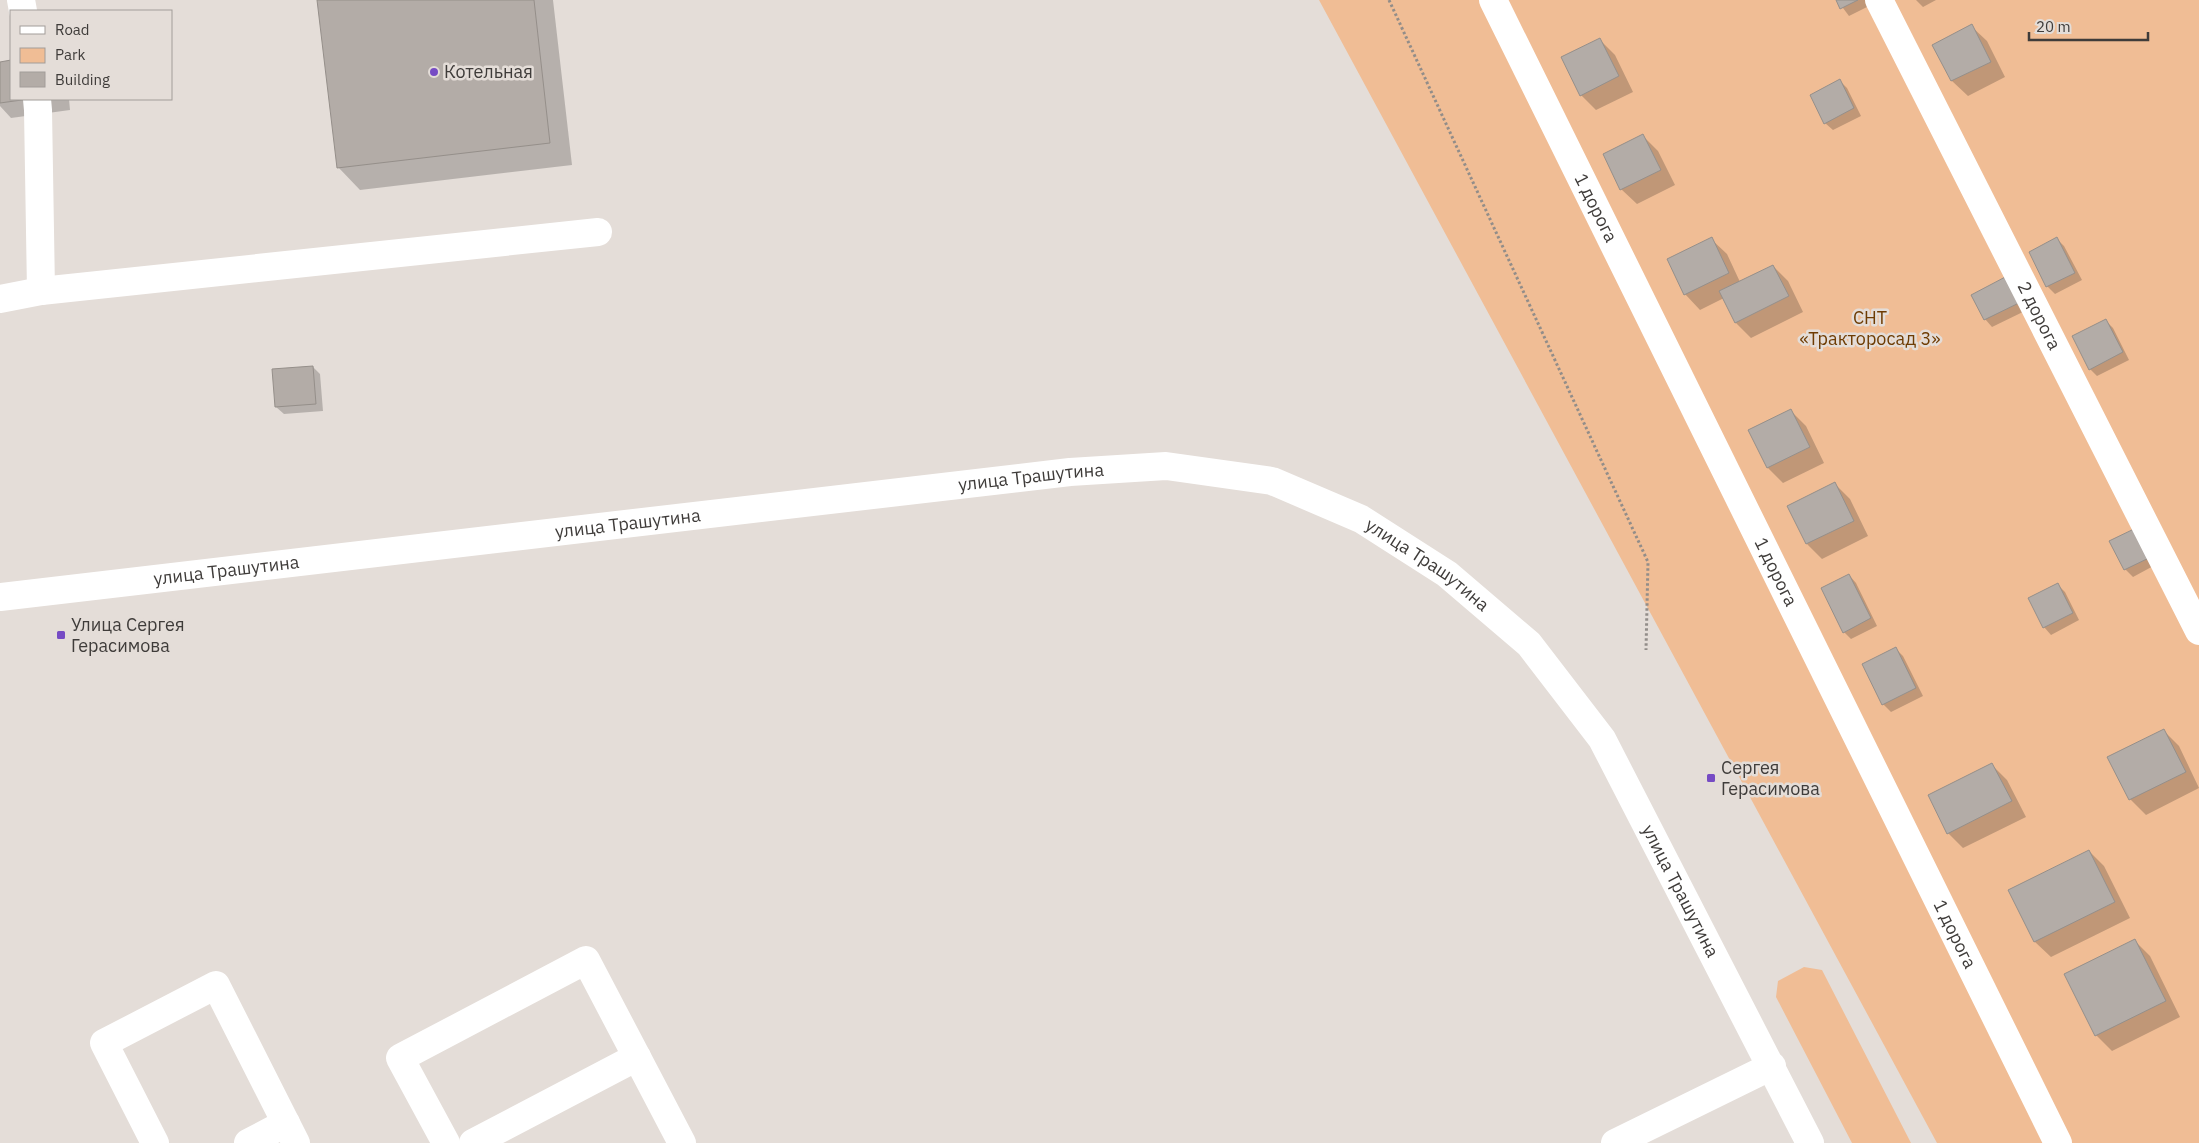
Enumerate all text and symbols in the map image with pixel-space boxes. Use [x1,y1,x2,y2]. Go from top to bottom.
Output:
legend [10,10,172,100]
scale bar [2029,10,2148,42]
text: 20 m [2036,17,2071,36]
text: Road [55,20,90,39]
text: Park [55,45,85,64]
place label: Котельная [444,60,533,83]
marker: Котельная [428,66,440,78]
text: Building [55,70,110,89]
street label: 1 дорога [1570,170,1623,246]
street label: 2 дорога [2013,277,2067,354]
park label: СНТ «Тракторосад 3» [1799,306,1941,350]
street label: улица Трашутина [957,458,1105,496]
street label: улица Трашутина [554,503,702,543]
street label: улица Трашутина [1361,513,1495,616]
street label: 1 дорога [1750,534,1803,610]
street label: улица Трашутина [152,550,301,590]
place label: Улица Сергея Герасимова [71,613,185,657]
marker: Улица Сергея Герасимова [55,629,67,641]
place label: Сергея Герасимова [1721,756,1820,800]
marker: Сергея Герасимова [1705,772,1717,784]
street label: улица Трашутина [1637,820,1725,962]
street label: 1 дорога [1929,896,1982,972]

